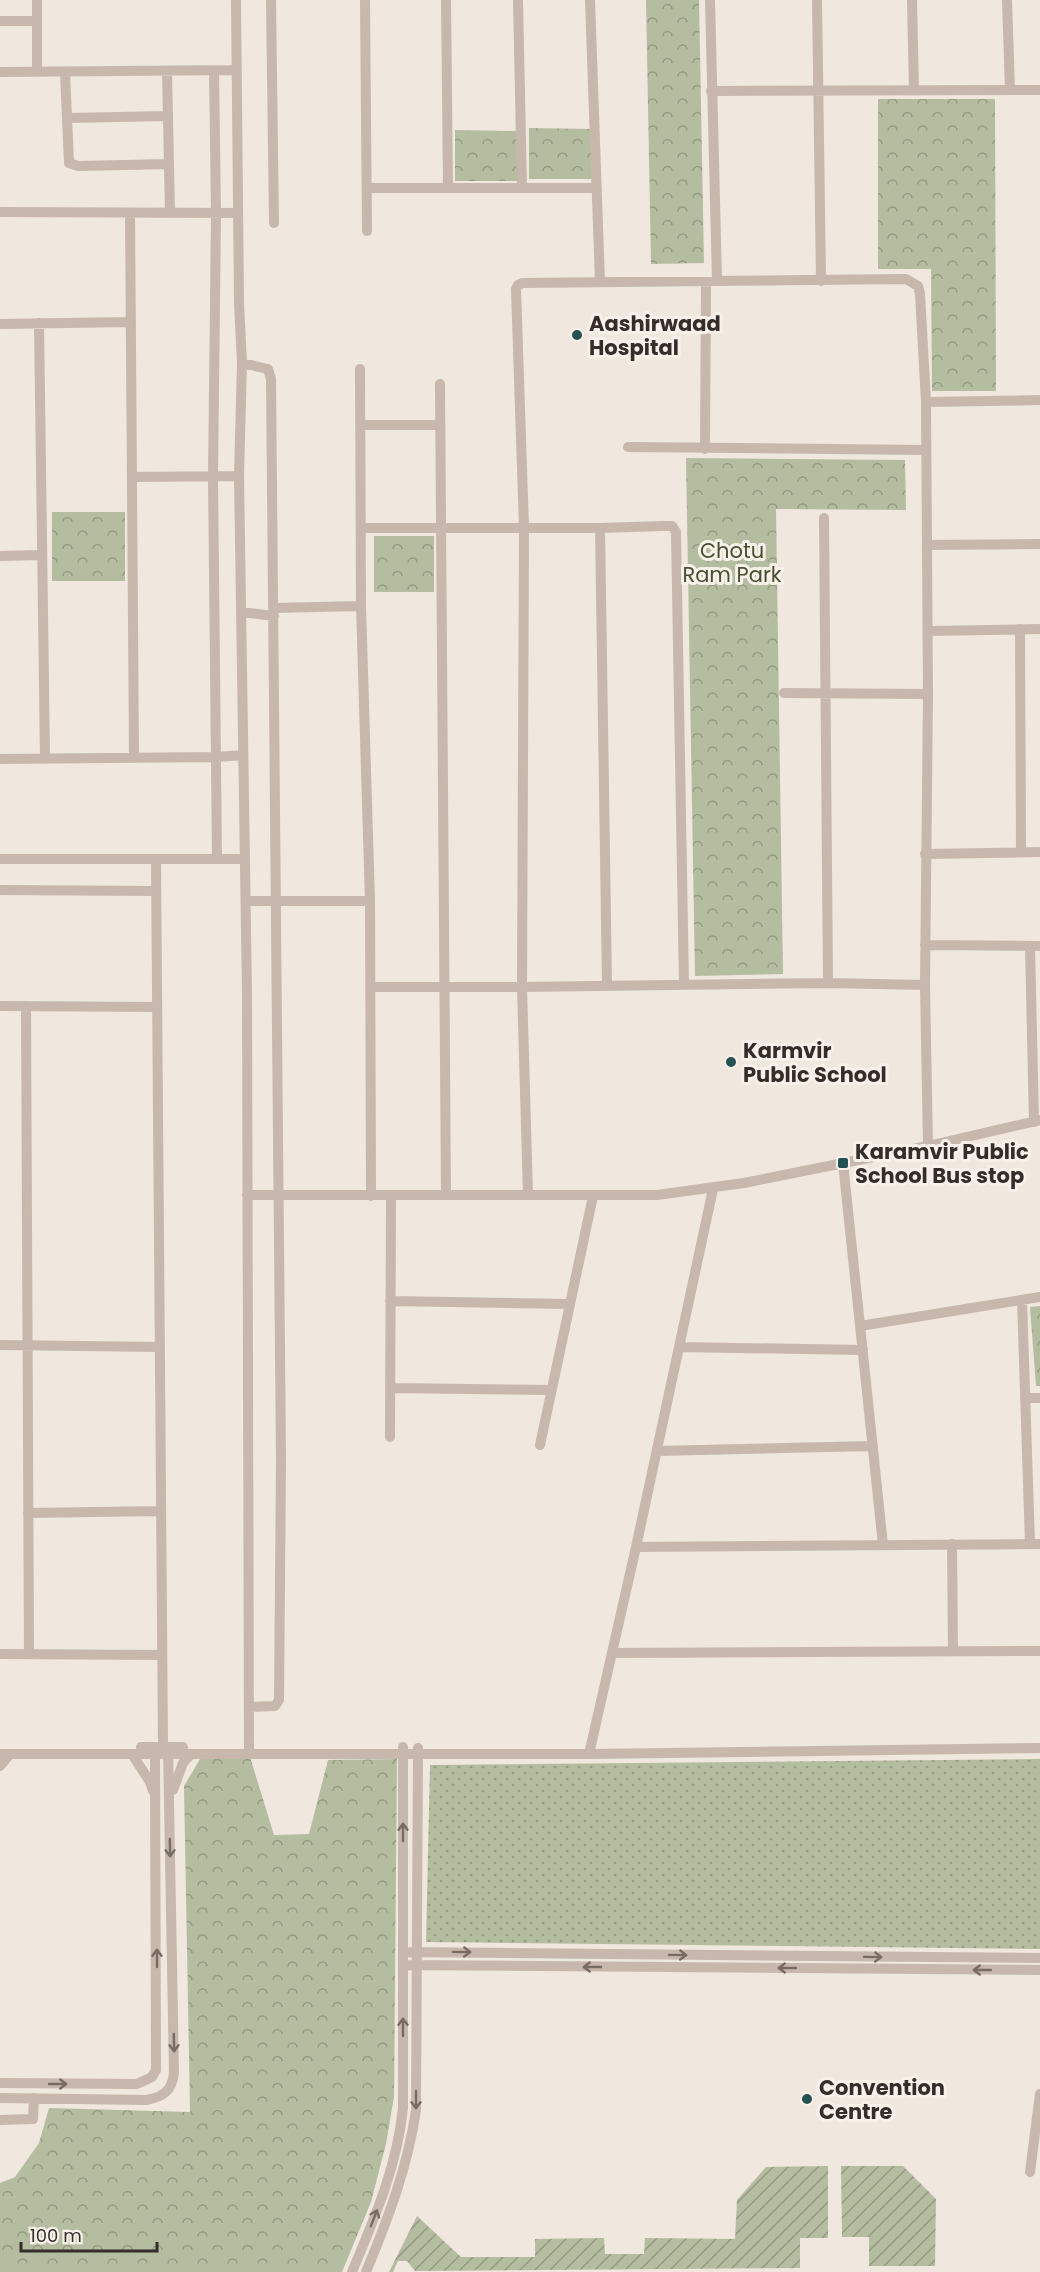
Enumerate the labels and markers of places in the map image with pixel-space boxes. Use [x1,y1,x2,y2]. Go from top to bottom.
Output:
place label: Aashirwaad Hospital [589,309,721,362]
marker: Aashirwaad Hospital [570,328,584,342]
place label: Karmvir Public School [743,1036,887,1089]
marker: Karmvir Public School [724,1055,738,1069]
place label: Karamvir Public School Bus stop [855,1137,1029,1190]
marker: Karamvir Public School Bus stop [836,1156,850,1170]
place label: Convention Centre [819,2073,945,2126]
marker: Convention Centre [800,2092,814,2106]

